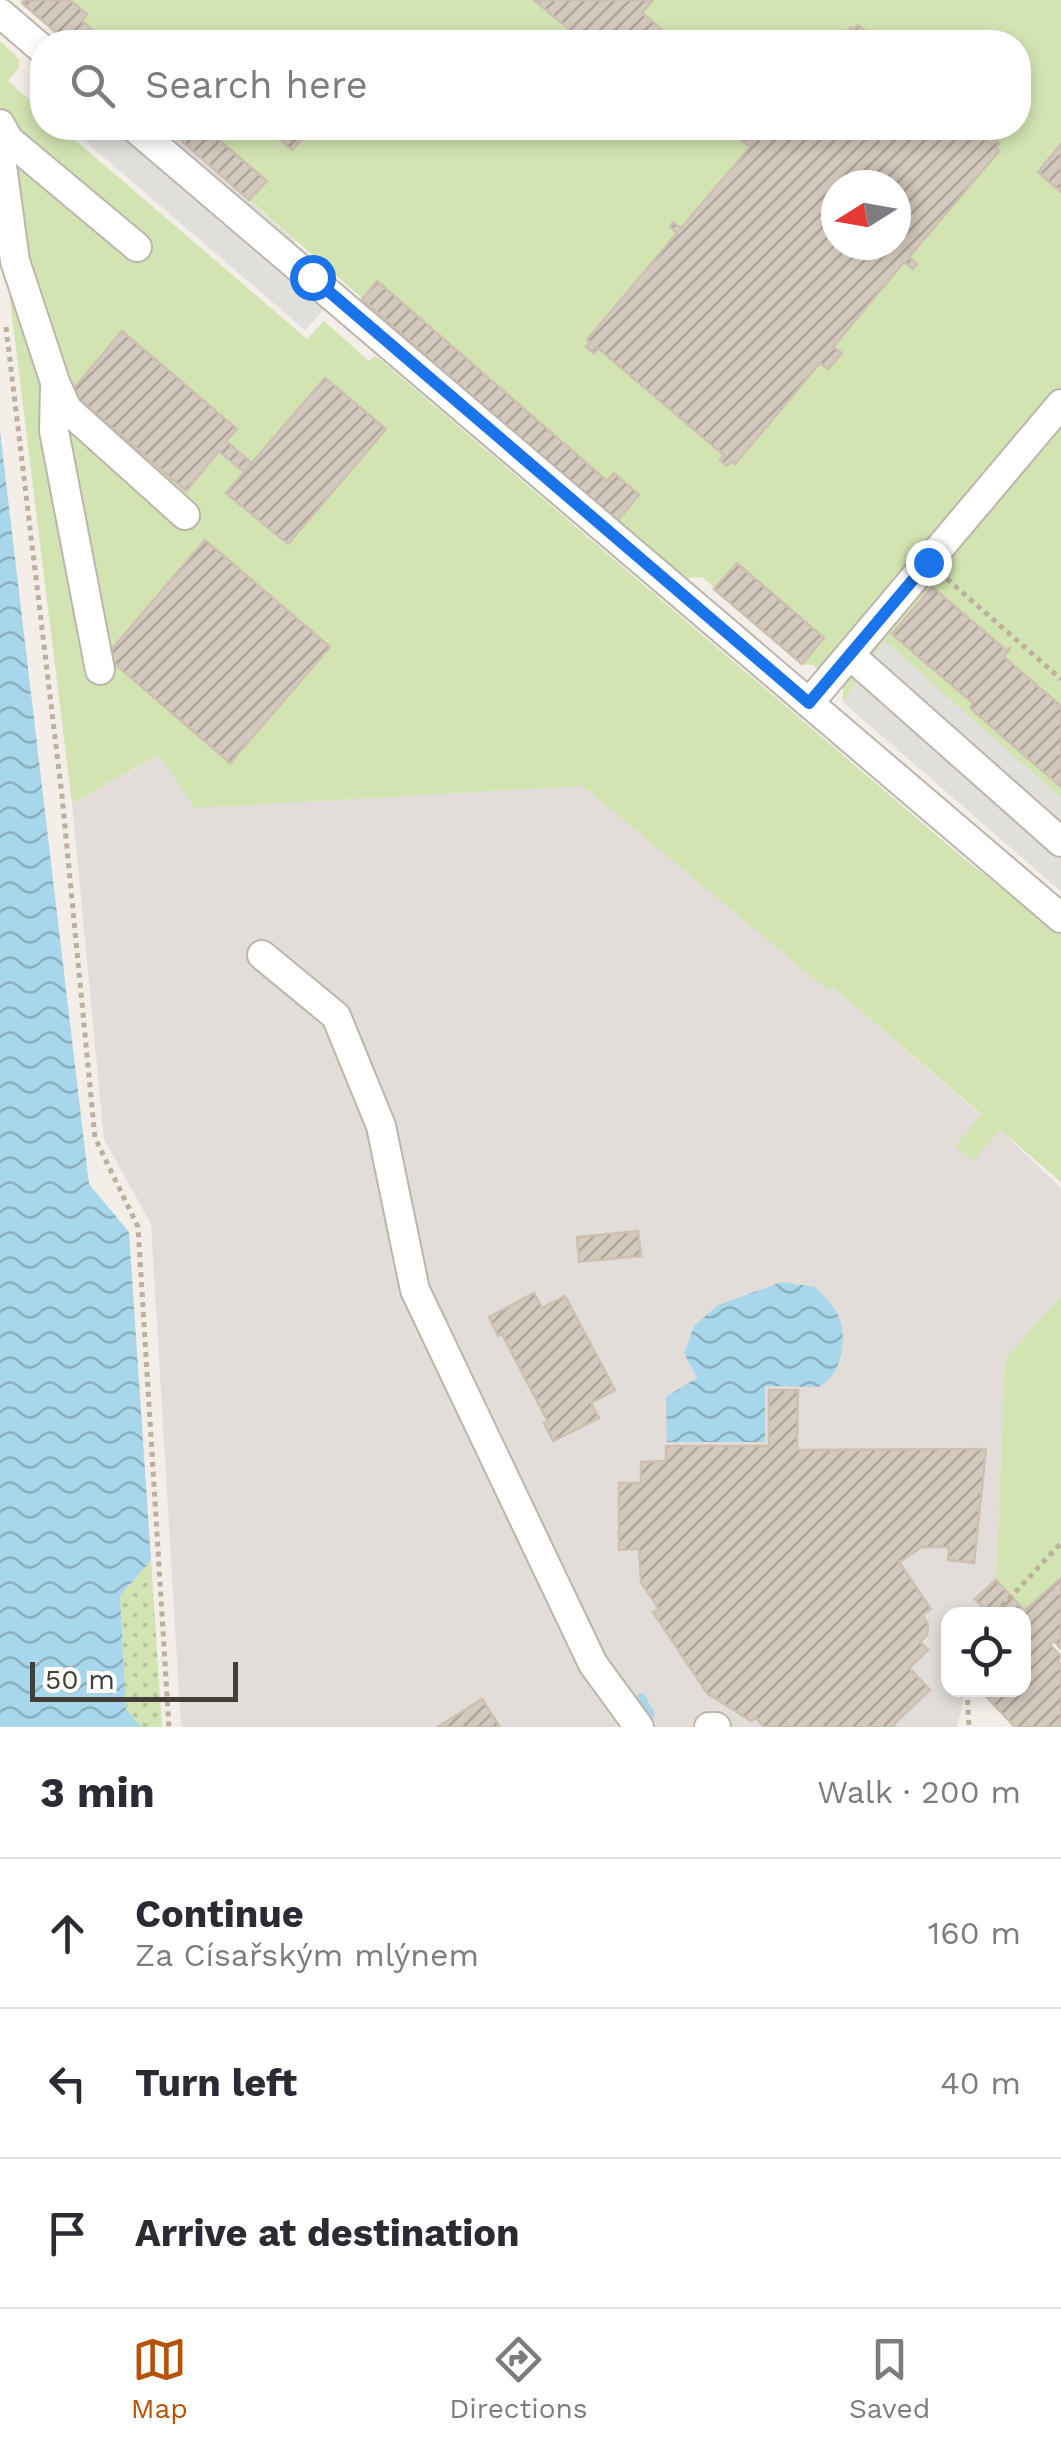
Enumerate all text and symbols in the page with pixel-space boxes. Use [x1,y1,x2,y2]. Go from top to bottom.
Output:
search box [30,30,1031,140]
icon: search [65,58,120,113]
text: Search here [145,63,368,107]
north arrow [821,170,911,260]
route start [290,255,336,301]
route end [906,540,952,586]
map controls [941,1607,1031,1697]
button: locate [941,1607,1031,1697]
scale bar [30,1657,238,1702]
text: 50 m [45,1663,115,1696]
text: 3 min [40,1768,155,1817]
text: Walk · 200 m [817,1773,1021,1811]
text: Continue [135,1892,304,1936]
icon: ahead [40,1906,95,1961]
text: 160 m [928,1914,1021,1952]
text: Za Císařským mlýnem [135,1936,479,1974]
icon: left [40,2056,95,2111]
text: Turn left [135,2061,297,2105]
text: 40 m [940,2064,1021,2102]
icon: arrive [40,2206,95,2261]
text: Arrive at destination [135,2211,520,2255]
tab: Map [131,2332,188,2425]
tab: Directions [449,2332,588,2425]
tab: Saved [849,2332,930,2425]

